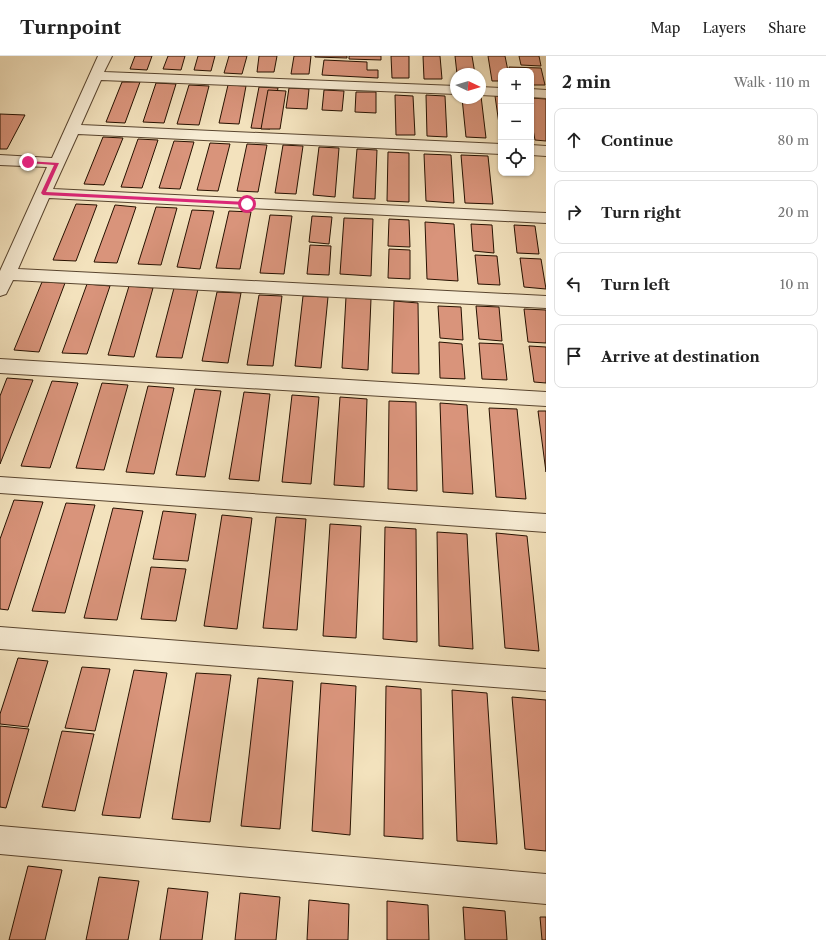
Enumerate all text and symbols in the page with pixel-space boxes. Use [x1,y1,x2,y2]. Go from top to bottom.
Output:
text: Turnpoint [20,16,121,39]
text: Map [650,19,680,37]
text: Layers [702,19,746,37]
text: Share [768,19,806,37]
north arrow [450,68,486,104]
map controls [498,68,534,176]
button: + [498,68,534,104]
text: 2 min [562,72,611,92]
text: Walk · 110 m [734,74,810,90]
button: − [498,104,534,140]
icon: ahead [563,129,585,151]
text: Continue [601,131,673,150]
text: 80 m [777,132,809,148]
button: locate [498,140,534,176]
route end [19,153,37,171]
route start [238,195,256,213]
icon: right [563,201,585,223]
text: Turn right [601,203,681,222]
text: 20 m [778,204,809,220]
icon: left [563,273,585,295]
text: Turn left [601,275,670,294]
text: 10 m [780,276,809,292]
icon: arrive [563,345,585,367]
text: Arrive at destination [601,347,760,366]

